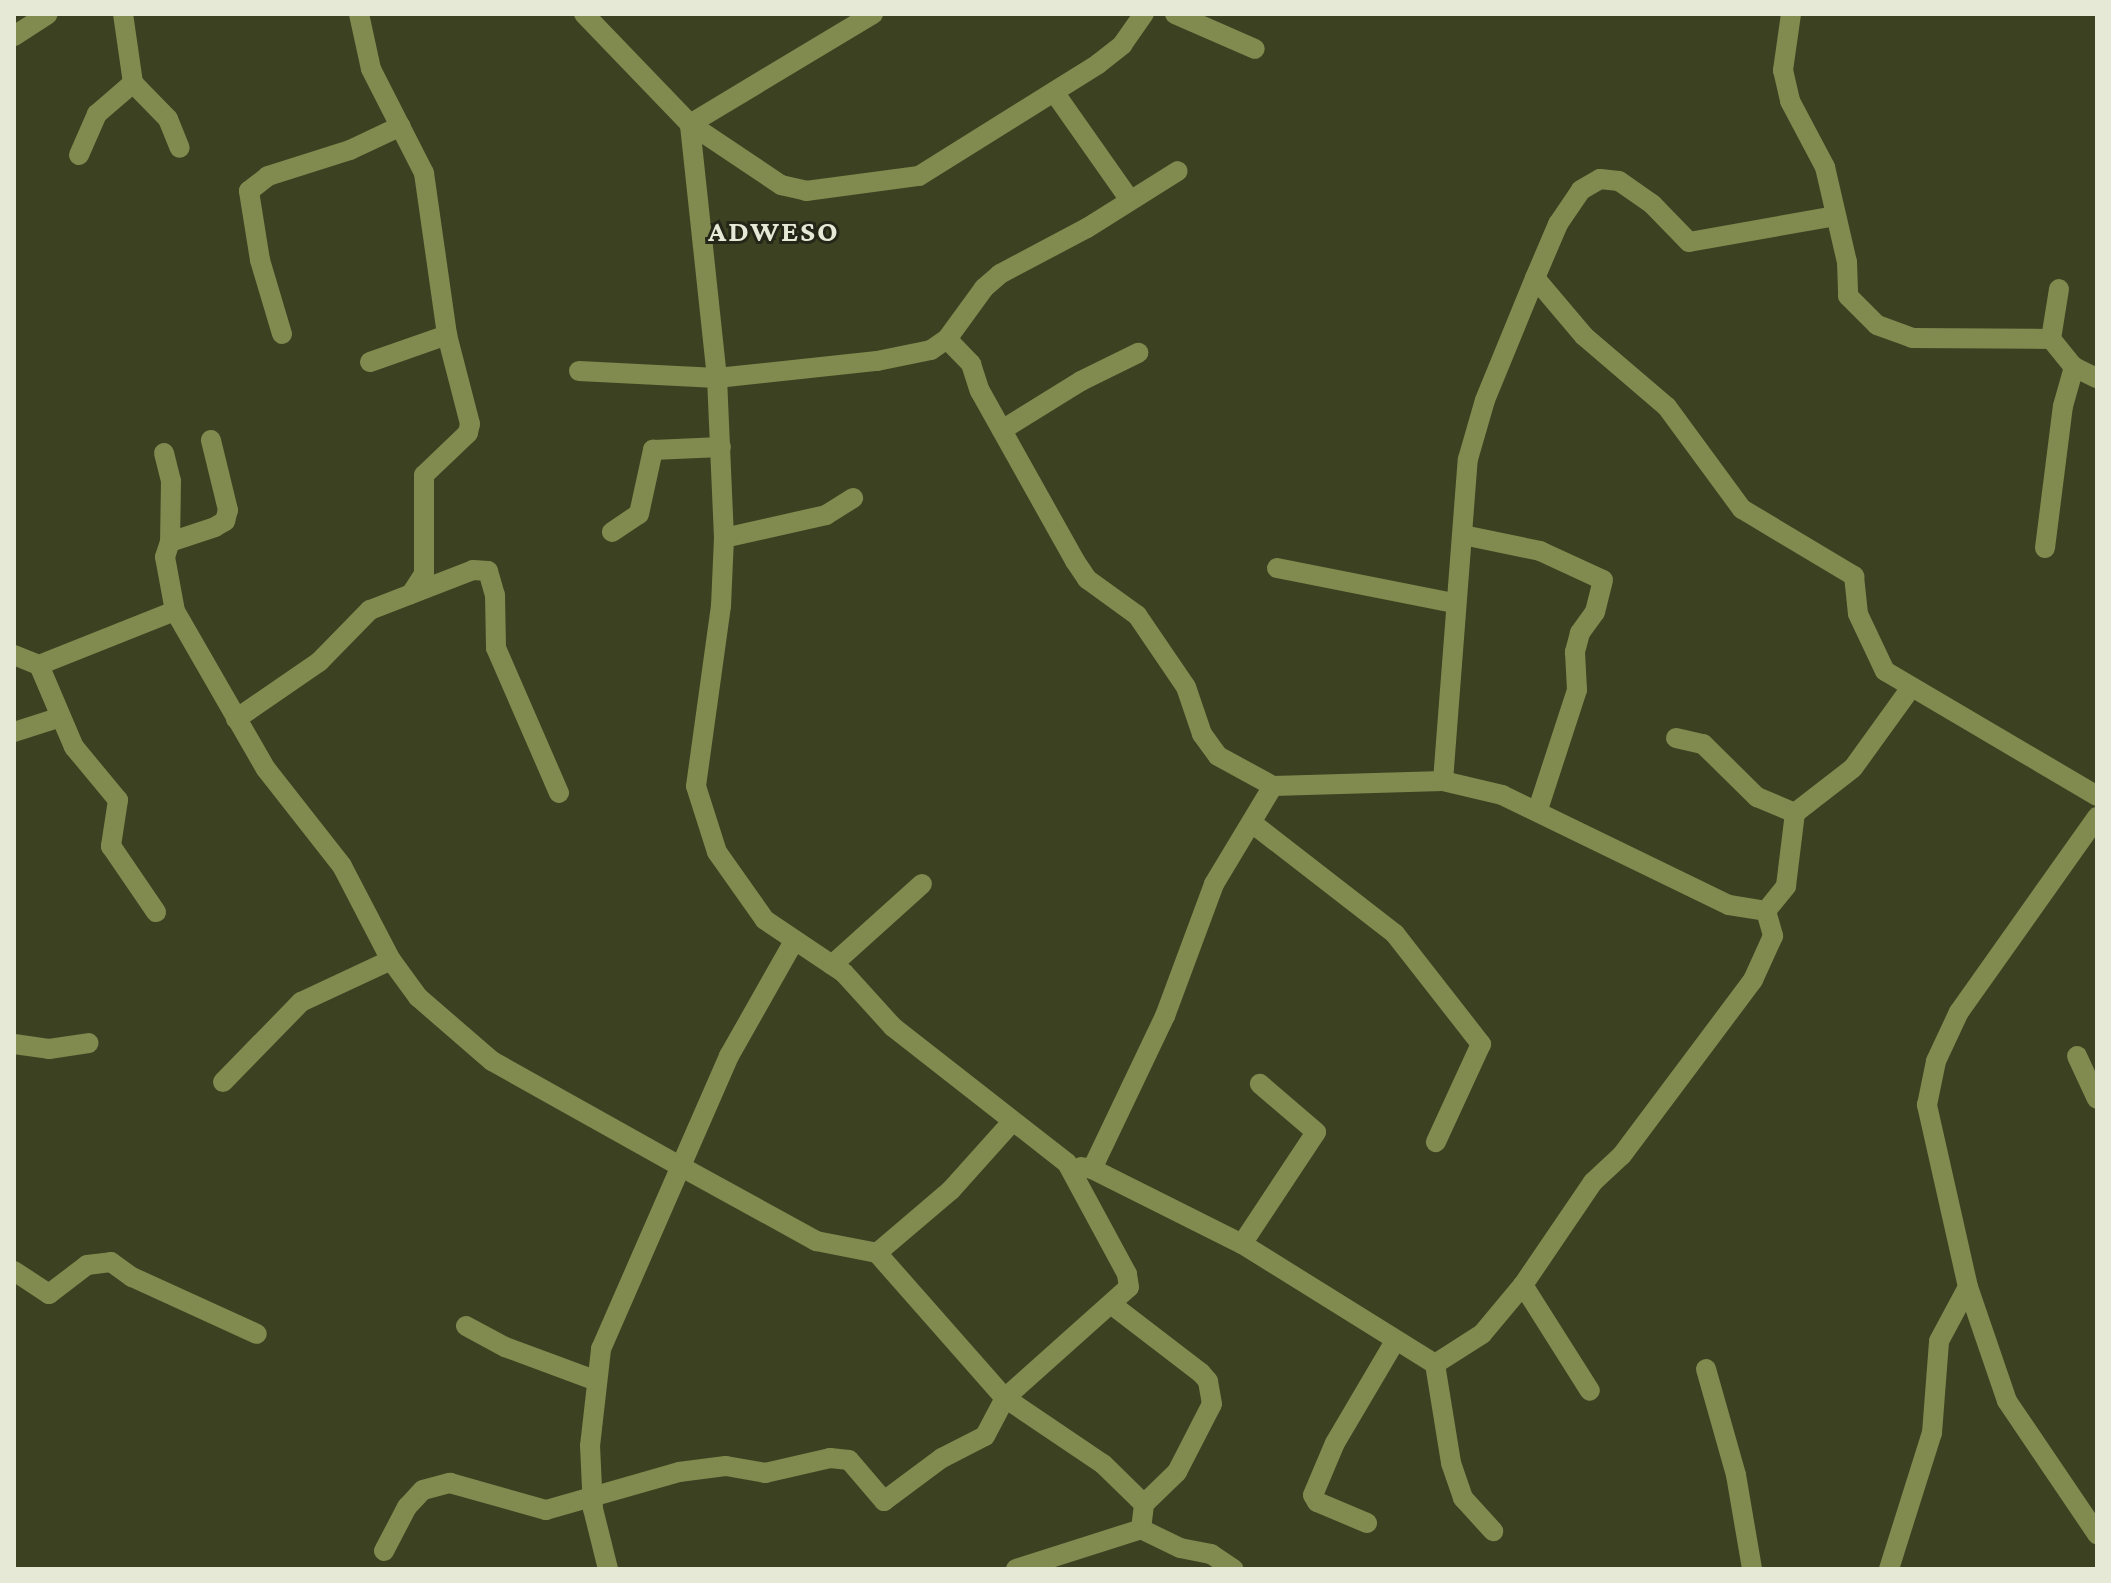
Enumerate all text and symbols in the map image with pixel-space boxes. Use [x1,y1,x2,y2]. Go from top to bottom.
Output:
district label: ADWESO [708,213,840,249]

